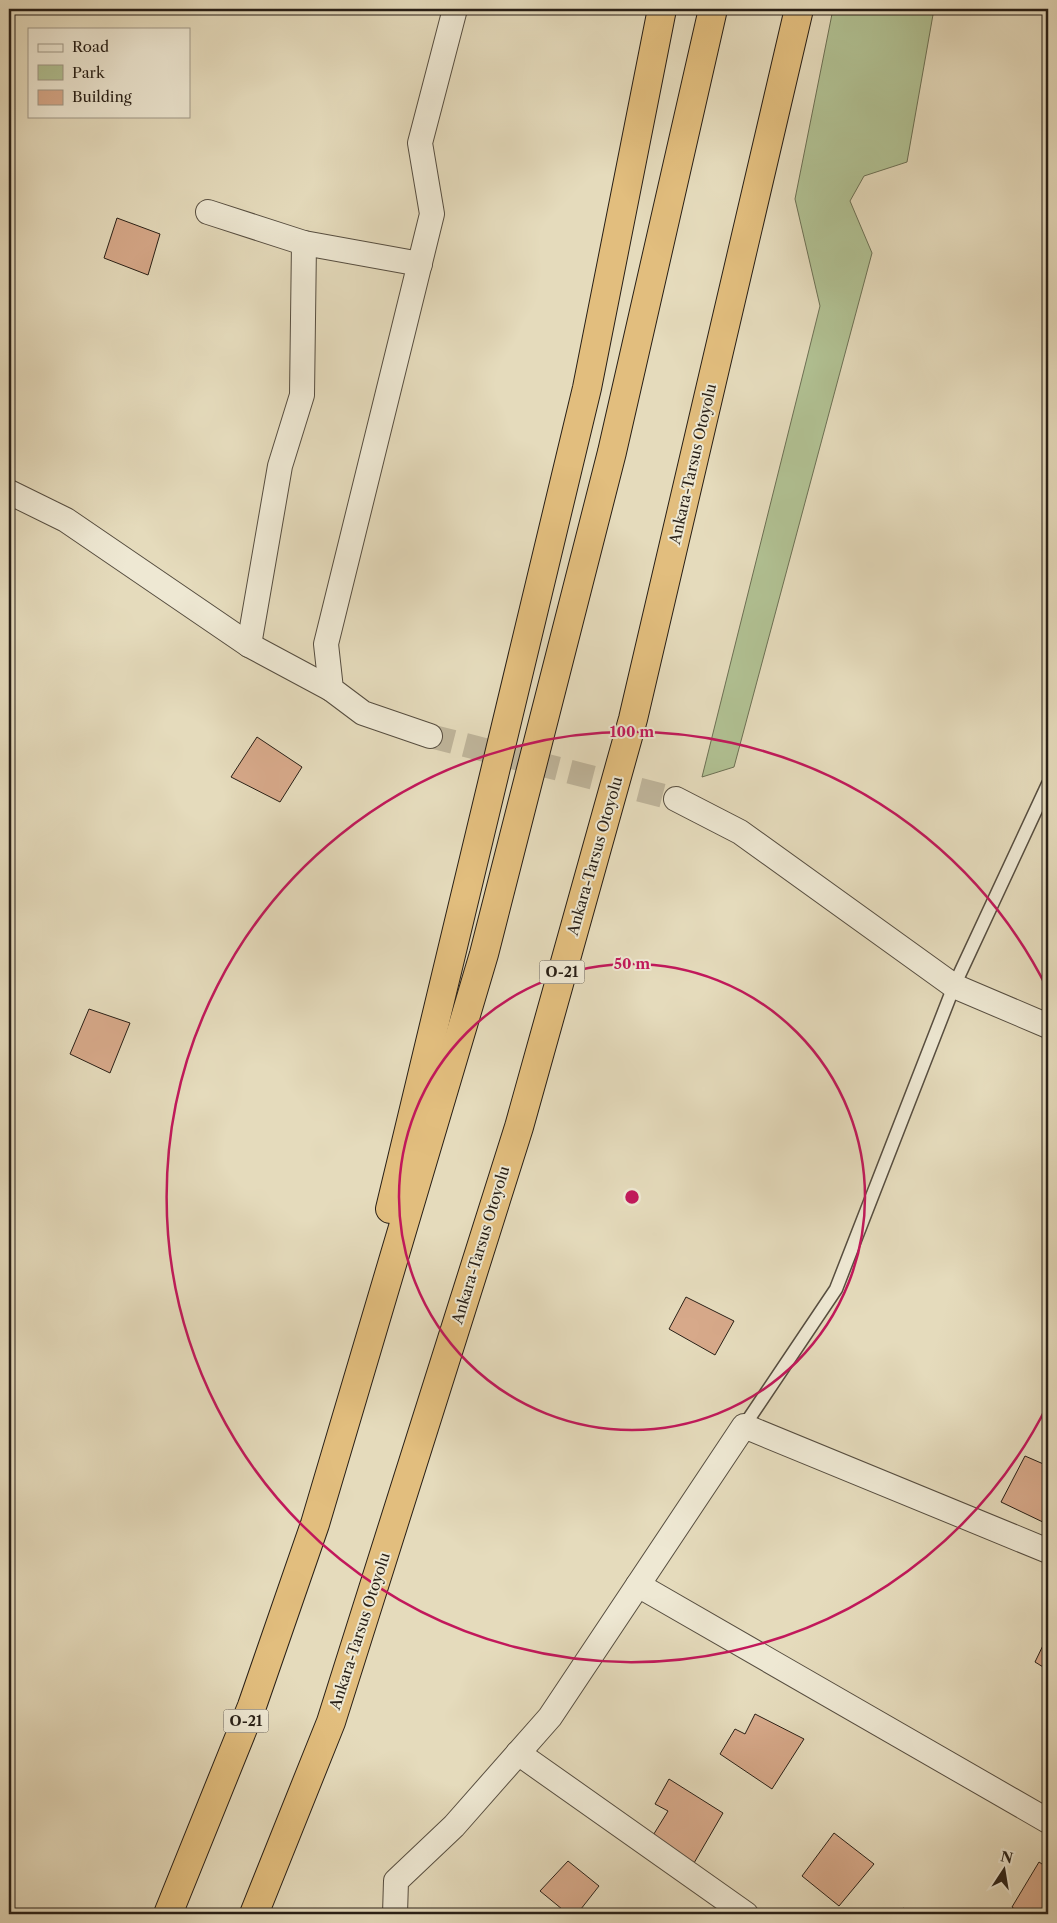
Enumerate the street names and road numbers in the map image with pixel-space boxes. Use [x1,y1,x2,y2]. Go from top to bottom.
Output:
street label: Ankara-Tarsus Otoyolu [665,382,720,547]
street label: Ankara-Tarsus Otoyolu [562,774,626,938]
road number: O-21 [540,960,584,984]
street label: Ankara-Tarsus Otoyolu [447,1163,514,1327]
street label: Ankara-Tarsus Otoyolu [325,1550,394,1713]
road number: O-21 [224,1710,268,1732]

